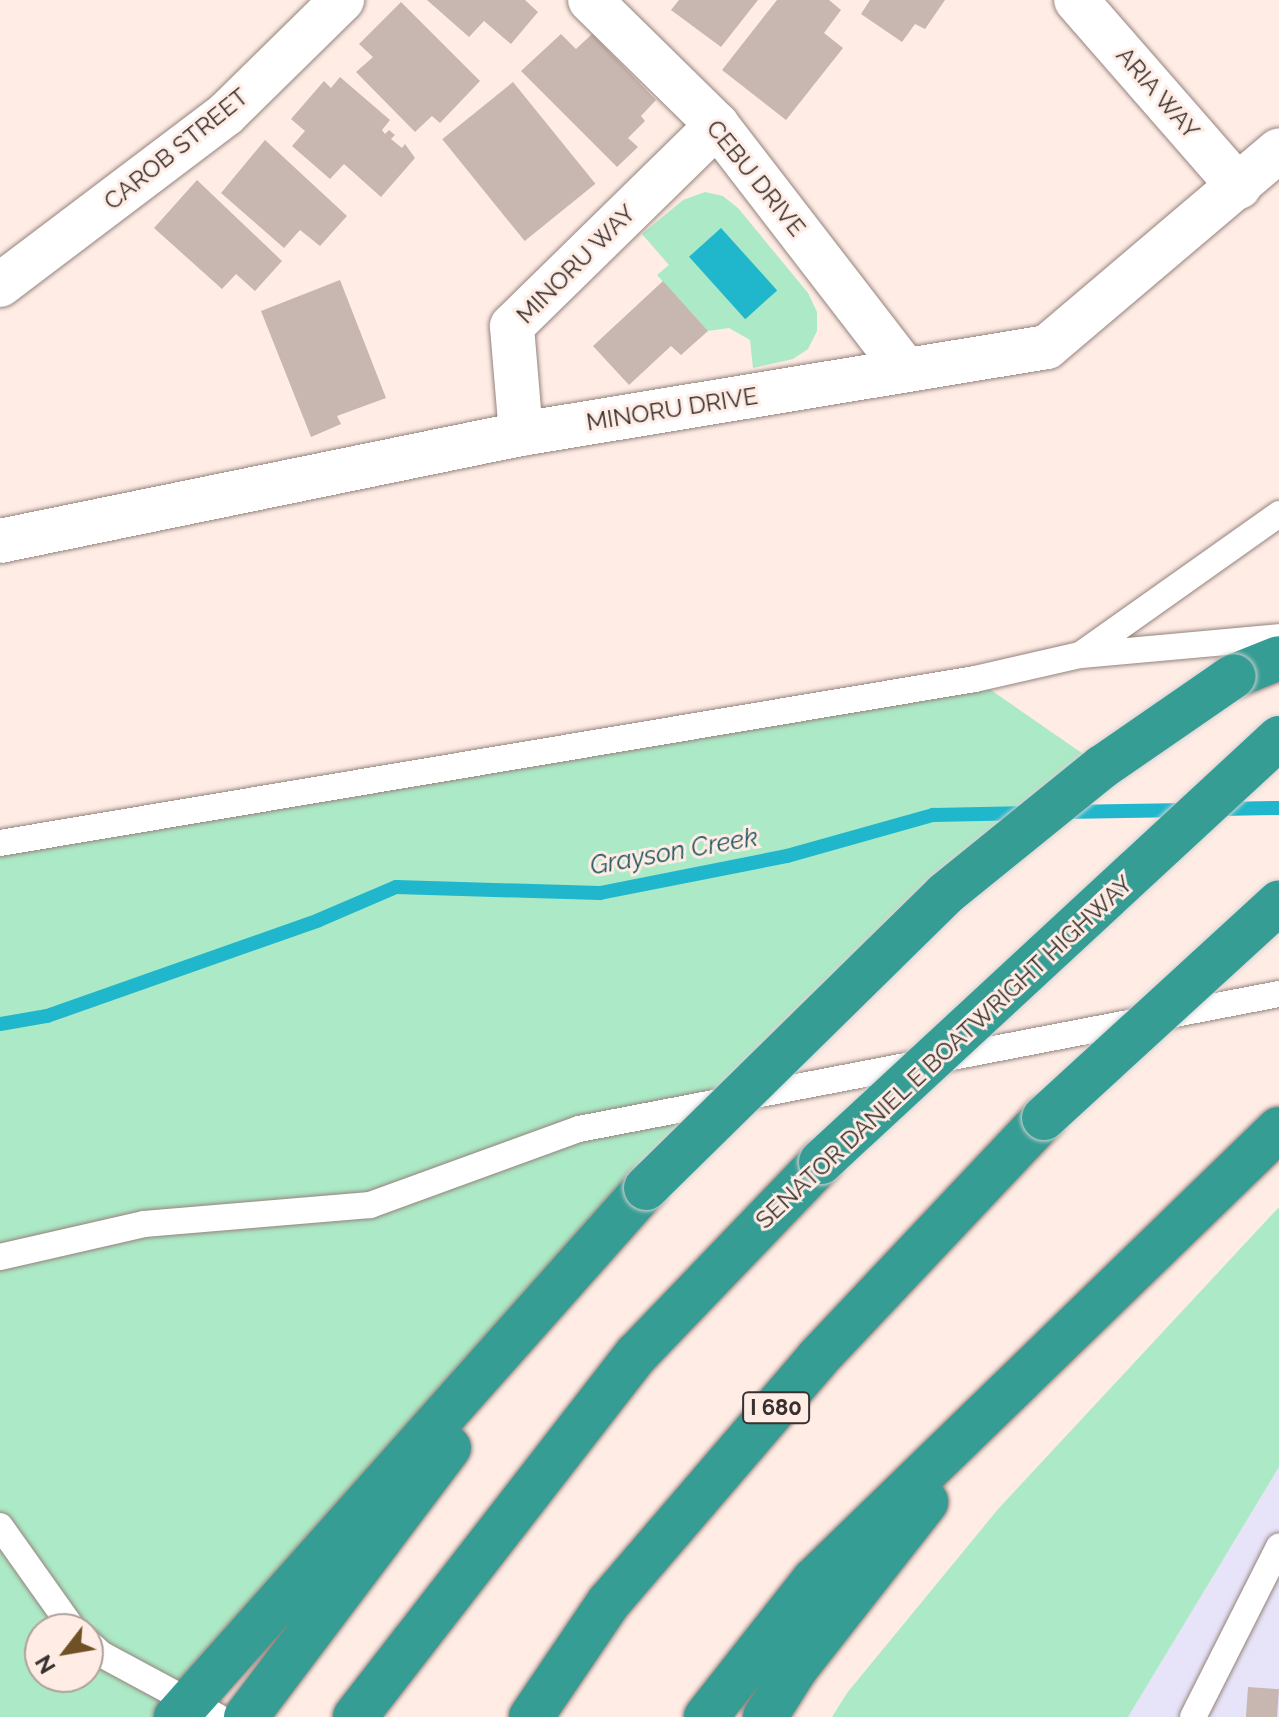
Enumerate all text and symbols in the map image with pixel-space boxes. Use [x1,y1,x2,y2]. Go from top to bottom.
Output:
street label: ARIA WAY [1110,41,1206,145]
street label: CAROB STREET [98,82,254,216]
street label: CEBU DRIVE [700,114,812,242]
street label: MINORU WAY [510,198,642,330]
street label: MINORU DRIVE [584,381,760,437]
water label: Grayson Creek [588,822,760,882]
street label: SENATOR DANIEL E BOATWRIGHT HIGHWAY [749,869,1139,1235]
road number: I 680 [742,1390,810,1426]
north arrow [24,1613,104,1693]
text: N [30,1650,61,1678]

